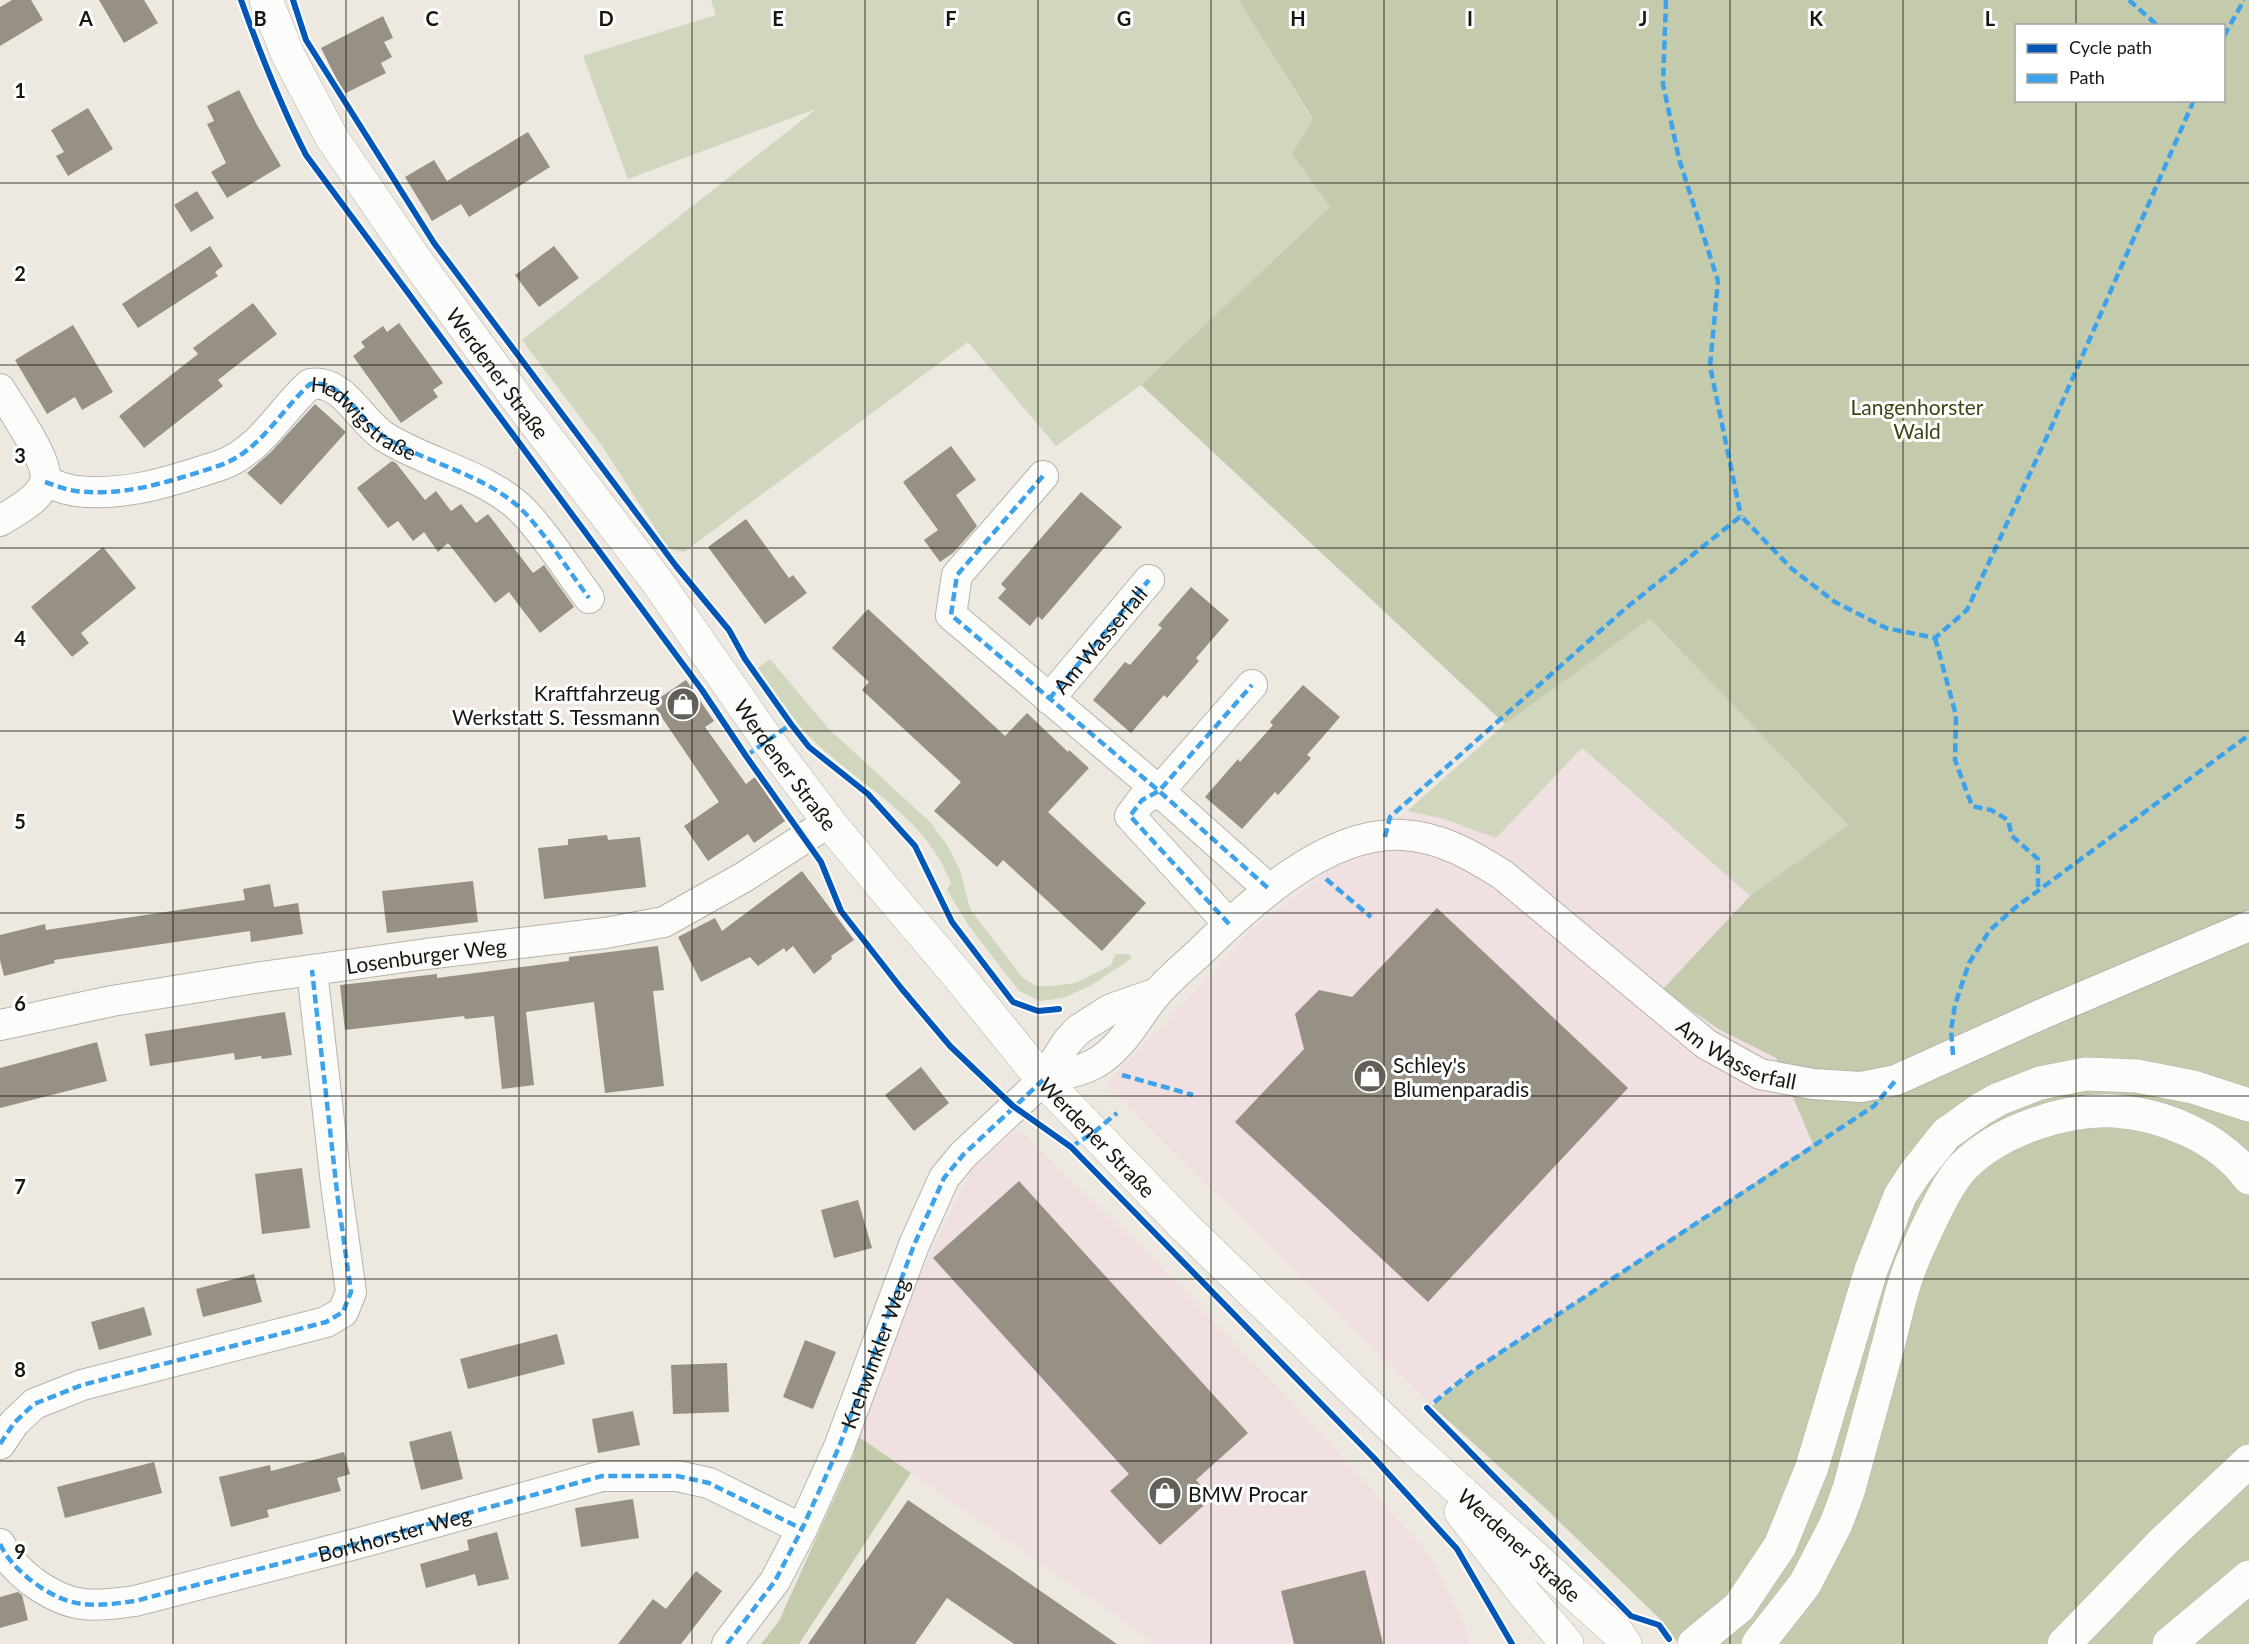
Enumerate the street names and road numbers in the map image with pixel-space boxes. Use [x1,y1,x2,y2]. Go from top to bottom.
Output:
street label: Werdener Straße [442,302,555,443]
street label: Hedwigstraße [310,370,421,464]
street label: Am Wasserfall [1047,581,1151,698]
street label: Werdener Straße [730,694,843,835]
street label: Losenburger Weg [344,932,508,978]
street label: Am Wasserfall [1672,1013,1799,1093]
street label: Werdener Straße [1034,1072,1161,1202]
street label: Krehwinkler Weg [835,1274,913,1432]
street label: Werdener Straße [1453,1483,1587,1606]
street label: Borkhorster Weg [315,1500,473,1566]

